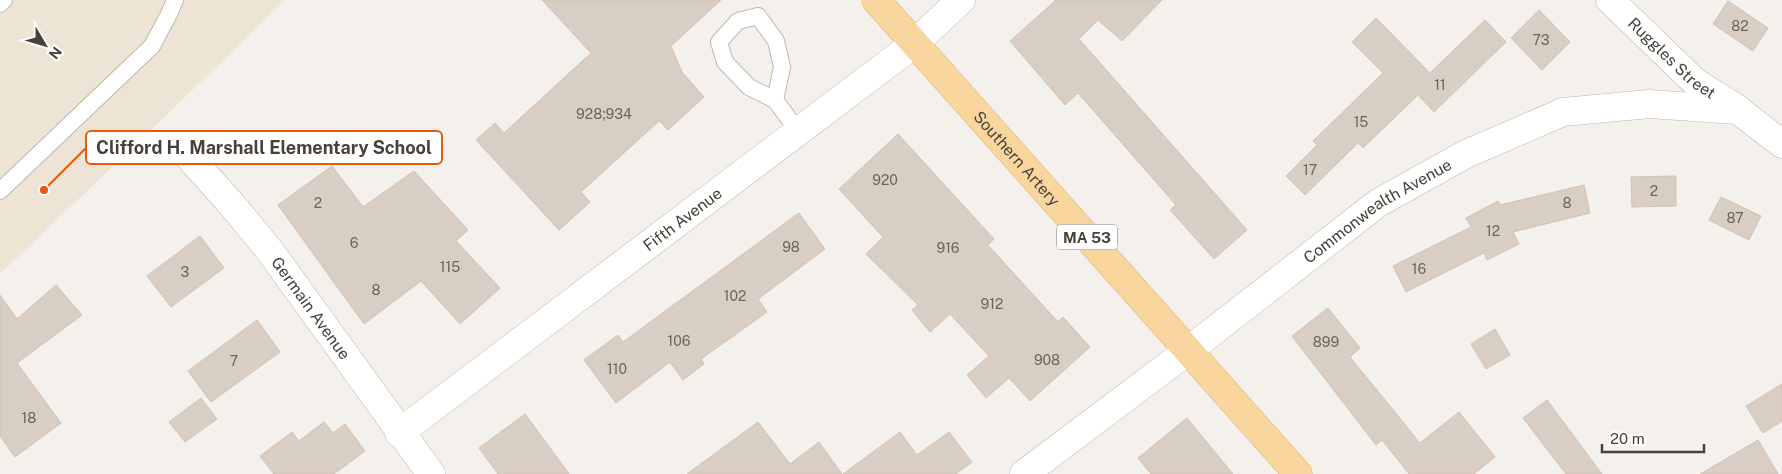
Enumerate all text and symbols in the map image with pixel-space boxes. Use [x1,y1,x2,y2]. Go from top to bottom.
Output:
street label: Ruggles Street [1624,13,1719,102]
house number: 82 [1731,18,1749,34]
north arrow [20,20,70,70]
house number: 73 [1533,32,1550,48]
text: N [46,44,65,62]
house number: 11 [1434,77,1446,93]
house number: 928;934 [576,106,632,122]
street label: Southern Artery [970,107,1064,210]
house number: 15 [1354,114,1368,130]
callout: Clifford H. Marshall Elementary School [86,131,442,164]
text: Clifford H. Marshall Elementary School [96,137,432,158]
street label: Commonwealth Avenue [1299,155,1455,267]
house number: 17 [1303,162,1317,178]
house number: 920 [872,172,898,188]
street label: Fifth Avenue [639,183,725,255]
house number: 2 [1650,183,1658,199]
house number: 2 [314,195,322,211]
house number: 8 [1562,195,1572,211]
house number: 87 [1726,210,1744,226]
house number: 12 [1486,223,1500,239]
road number: MA 53 [1057,224,1117,250]
house number: 6 [350,235,359,251]
house number: 98 [782,239,800,255]
house number: 916 [936,240,960,256]
street label: Germain Avenue [268,253,355,363]
house number: 115 [440,259,460,275]
house number: 16 [1412,261,1426,277]
house number: 3 [181,264,190,280]
house number: 8 [371,282,381,298]
house number: 102 [724,288,746,304]
house number: 912 [981,296,1003,312]
house number: 106 [668,333,691,349]
house number: 899 [1313,334,1339,350]
house number: 908 [1034,352,1060,368]
house number: 7 [230,353,238,369]
house number: 110 [607,361,627,377]
house number: 18 [22,410,36,426]
scale bar [1602,422,1704,454]
text: 20 m [1610,430,1645,447]

